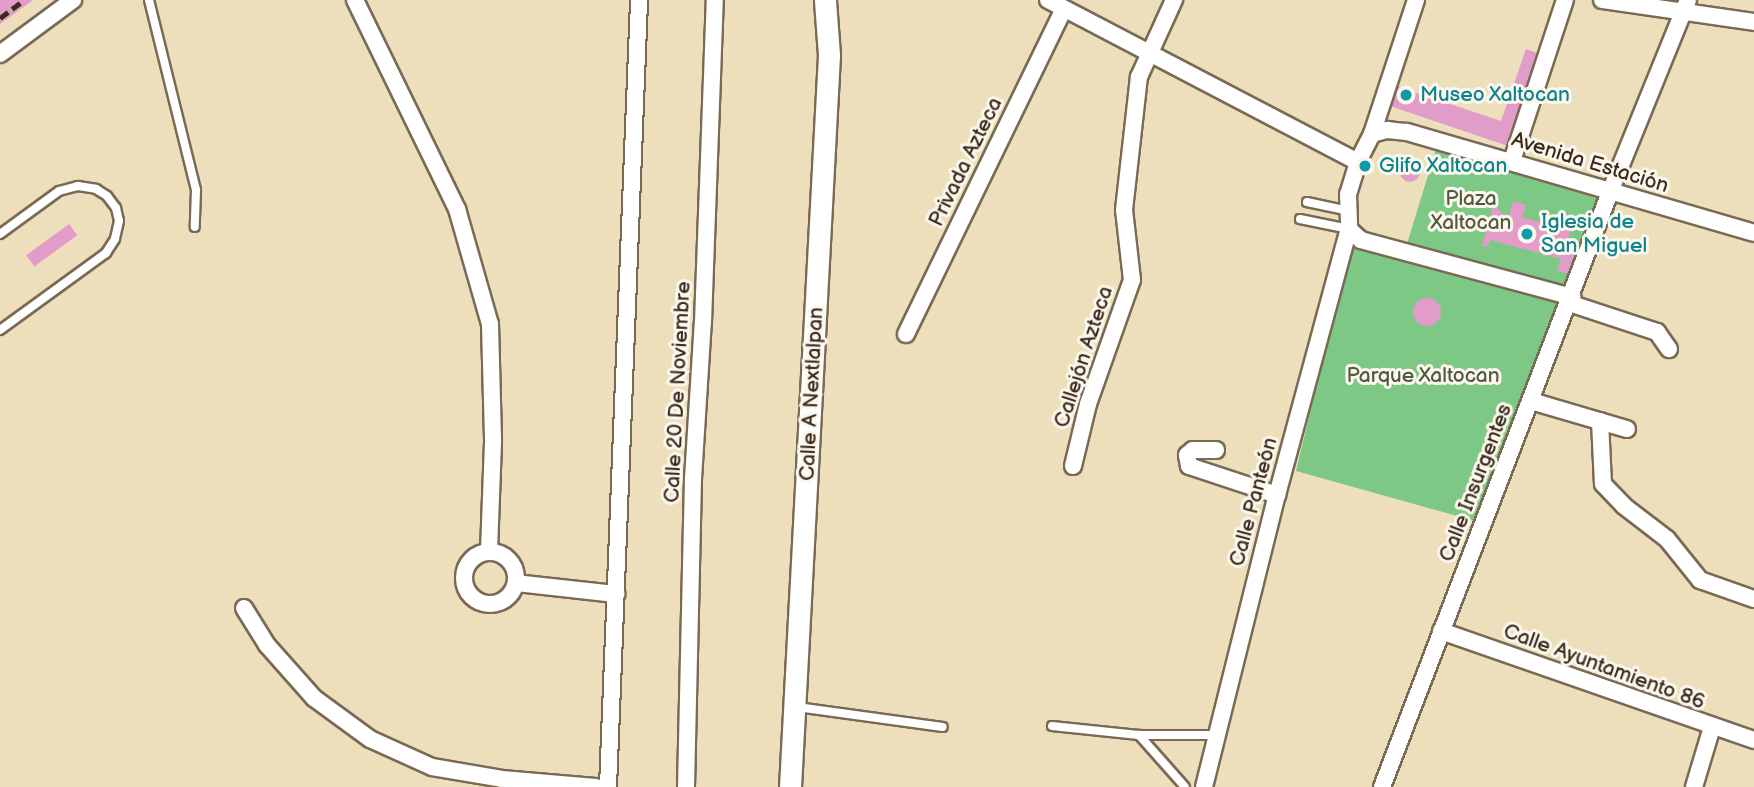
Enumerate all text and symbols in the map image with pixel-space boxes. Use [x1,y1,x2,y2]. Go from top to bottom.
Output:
place label: Museo Xaltocan [1420,82,1571,108]
marker: Museo Xaltocan [1398,87,1414,103]
street label: Privada Azteca [924,93,1008,231]
street label: Avenida Estación [1508,127,1672,199]
place label: Glifo Xaltocan [1379,153,1509,179]
marker: Glifo Xaltocan [1357,158,1373,174]
park label: Plaza Xaltocan [1431,186,1511,236]
place label: Iglesia de San Miguel [1541,209,1647,259]
marker: Iglesia de San Miguel [1519,226,1535,242]
street label: Calle 20 De Noviembre [660,281,696,503]
street label: Callejón Azteca [1049,283,1119,431]
street label: Calle A Nextlalpan [795,306,829,482]
park label: Parque Xaltocan [1346,363,1500,389]
street label: Calle Insurgentes [1434,401,1518,565]
street label: Calle Panteón [1225,435,1283,569]
street label: Calle Ayuntamiento 86 [1500,619,1708,715]

